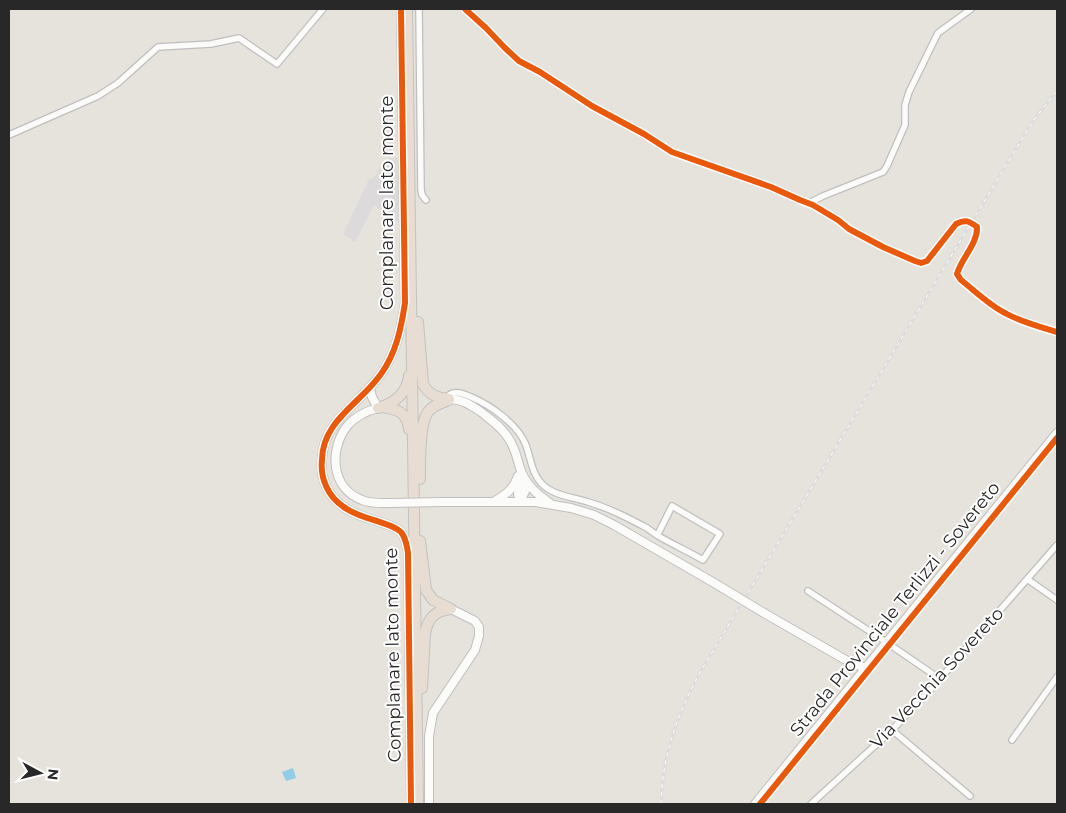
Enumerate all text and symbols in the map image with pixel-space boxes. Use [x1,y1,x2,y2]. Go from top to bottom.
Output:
street label: Complanare lato monte [376,96,398,310]
street label: Strada Provinciale Terlizzi - Sovereto [785,477,1005,741]
street label: Complanare lato monte [380,547,406,762]
street label: Via Vecchia Sovereto [866,603,1008,753]
north arrow [15,748,65,798]
text: N [43,768,63,781]

